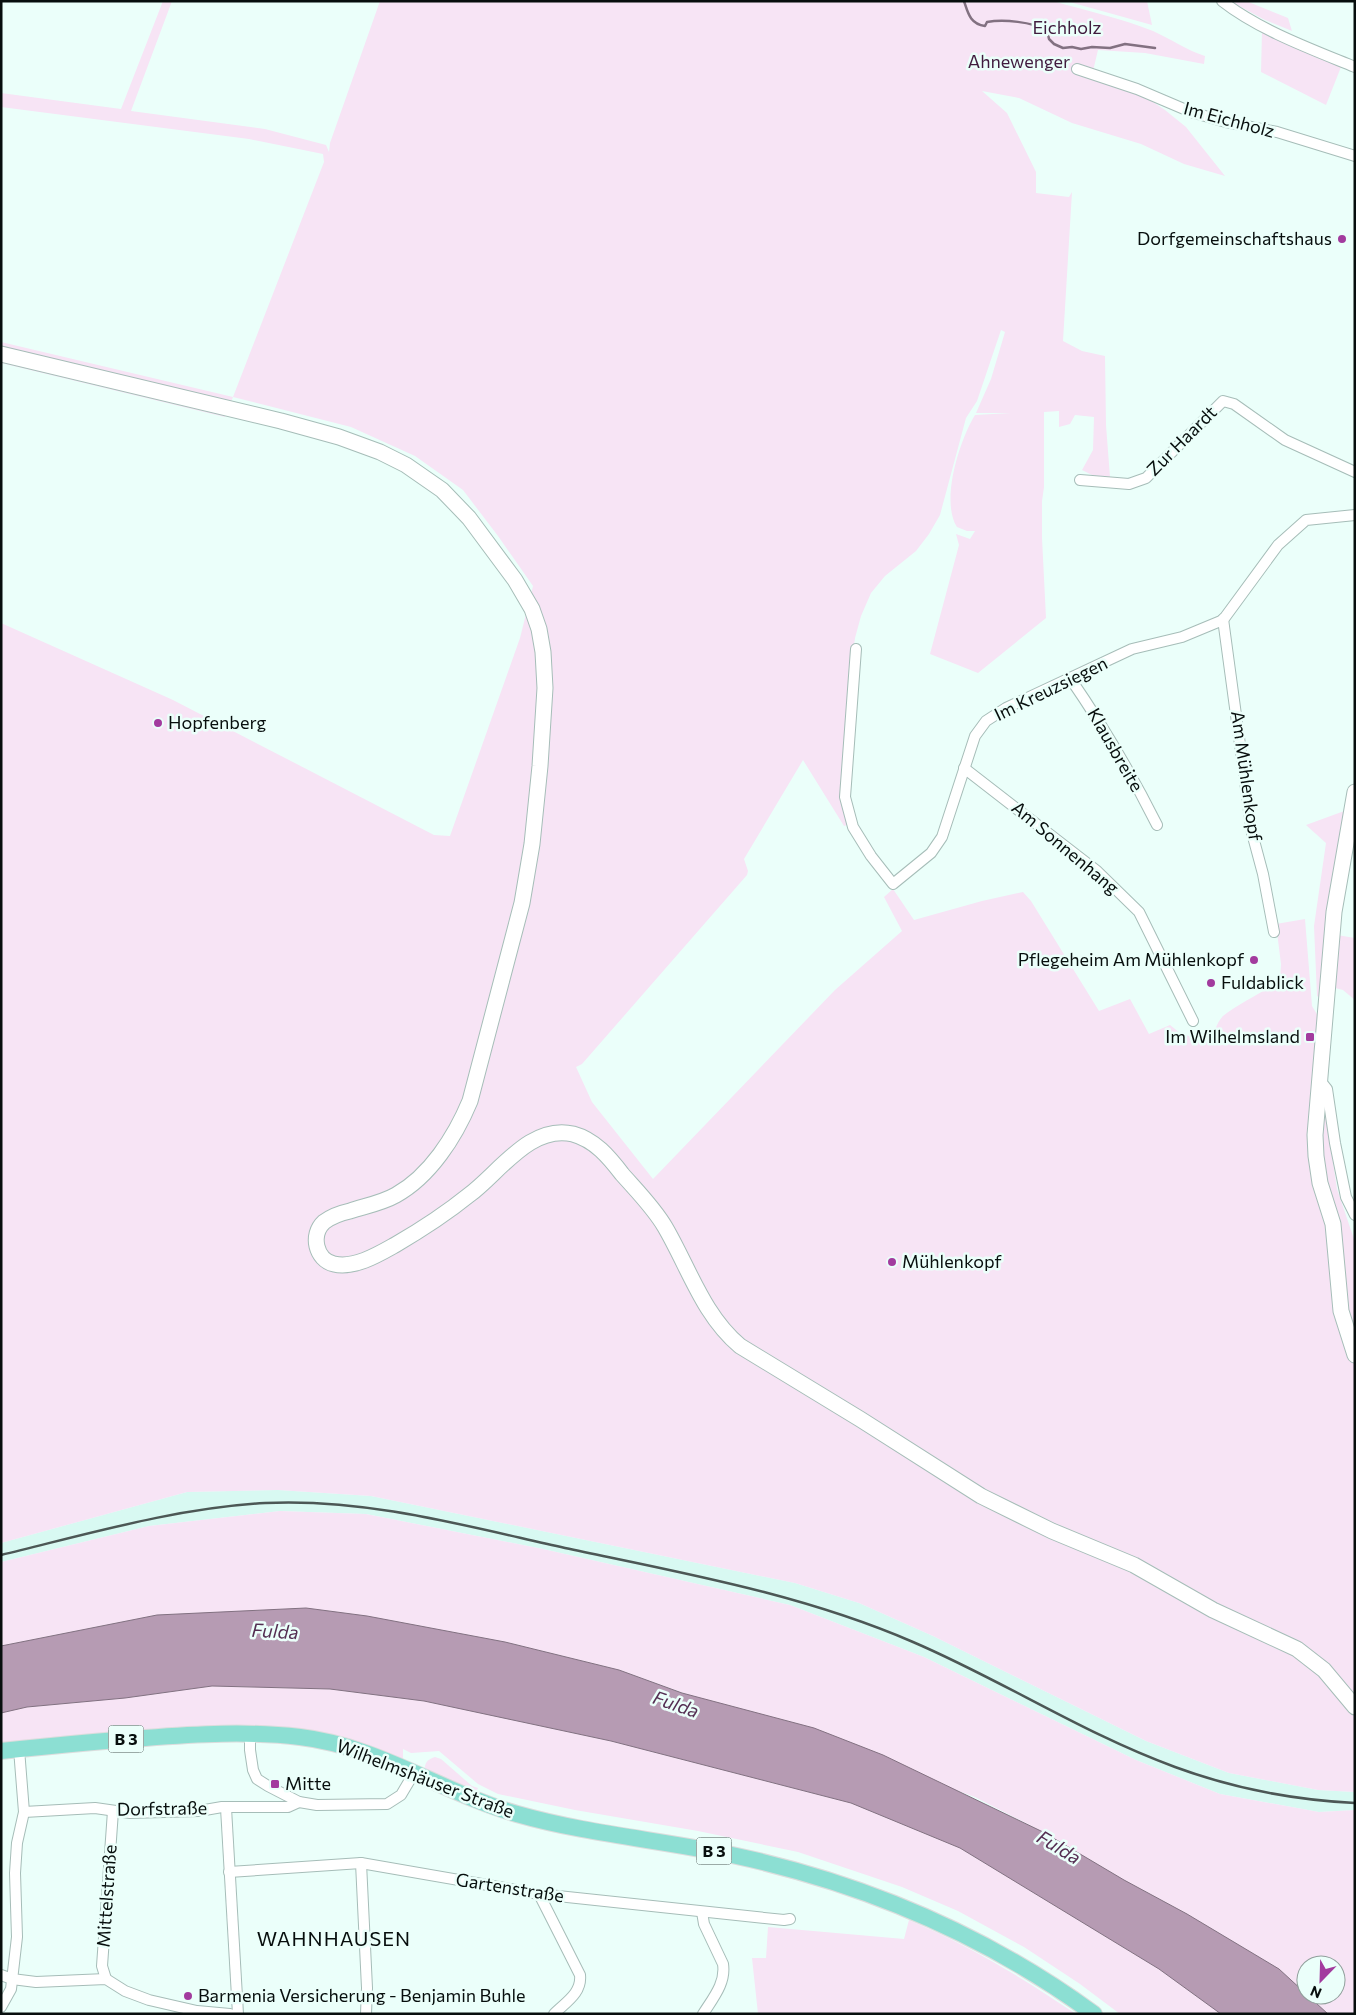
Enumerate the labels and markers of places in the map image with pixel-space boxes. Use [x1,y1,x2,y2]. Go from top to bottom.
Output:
place label: Dorfgemeinschaftshaus [1137,227,1332,249]
marker: Dorfgemeinschaftshaus [1336,233,1348,245]
place label: Hopfenberg [168,711,267,733]
marker: Hopfenberg [152,717,164,729]
place label: Pflegeheim Am Mühlenkopf [1018,948,1245,970]
marker: Pflegeheim Am Mühlenkopf [1248,954,1260,966]
place label: Fuldablick [1221,971,1304,993]
marker: Fuldablick [1205,977,1217,989]
place label: Im Wilhelmsland [1165,1025,1300,1047]
marker: Im Wilhelmsland [1304,1031,1316,1043]
place label: Mühlenkopf [902,1250,1003,1272]
marker: Mühlenkopf [886,1256,898,1268]
place label: Mitte [285,1772,331,1794]
marker: Mitte [269,1778,281,1790]
place label: Barmenia Versicherung - Benjamin Buhle [198,1984,526,2006]
marker: Barmenia Versicherung - Benjamin Buhle [182,1990,194,2002]

